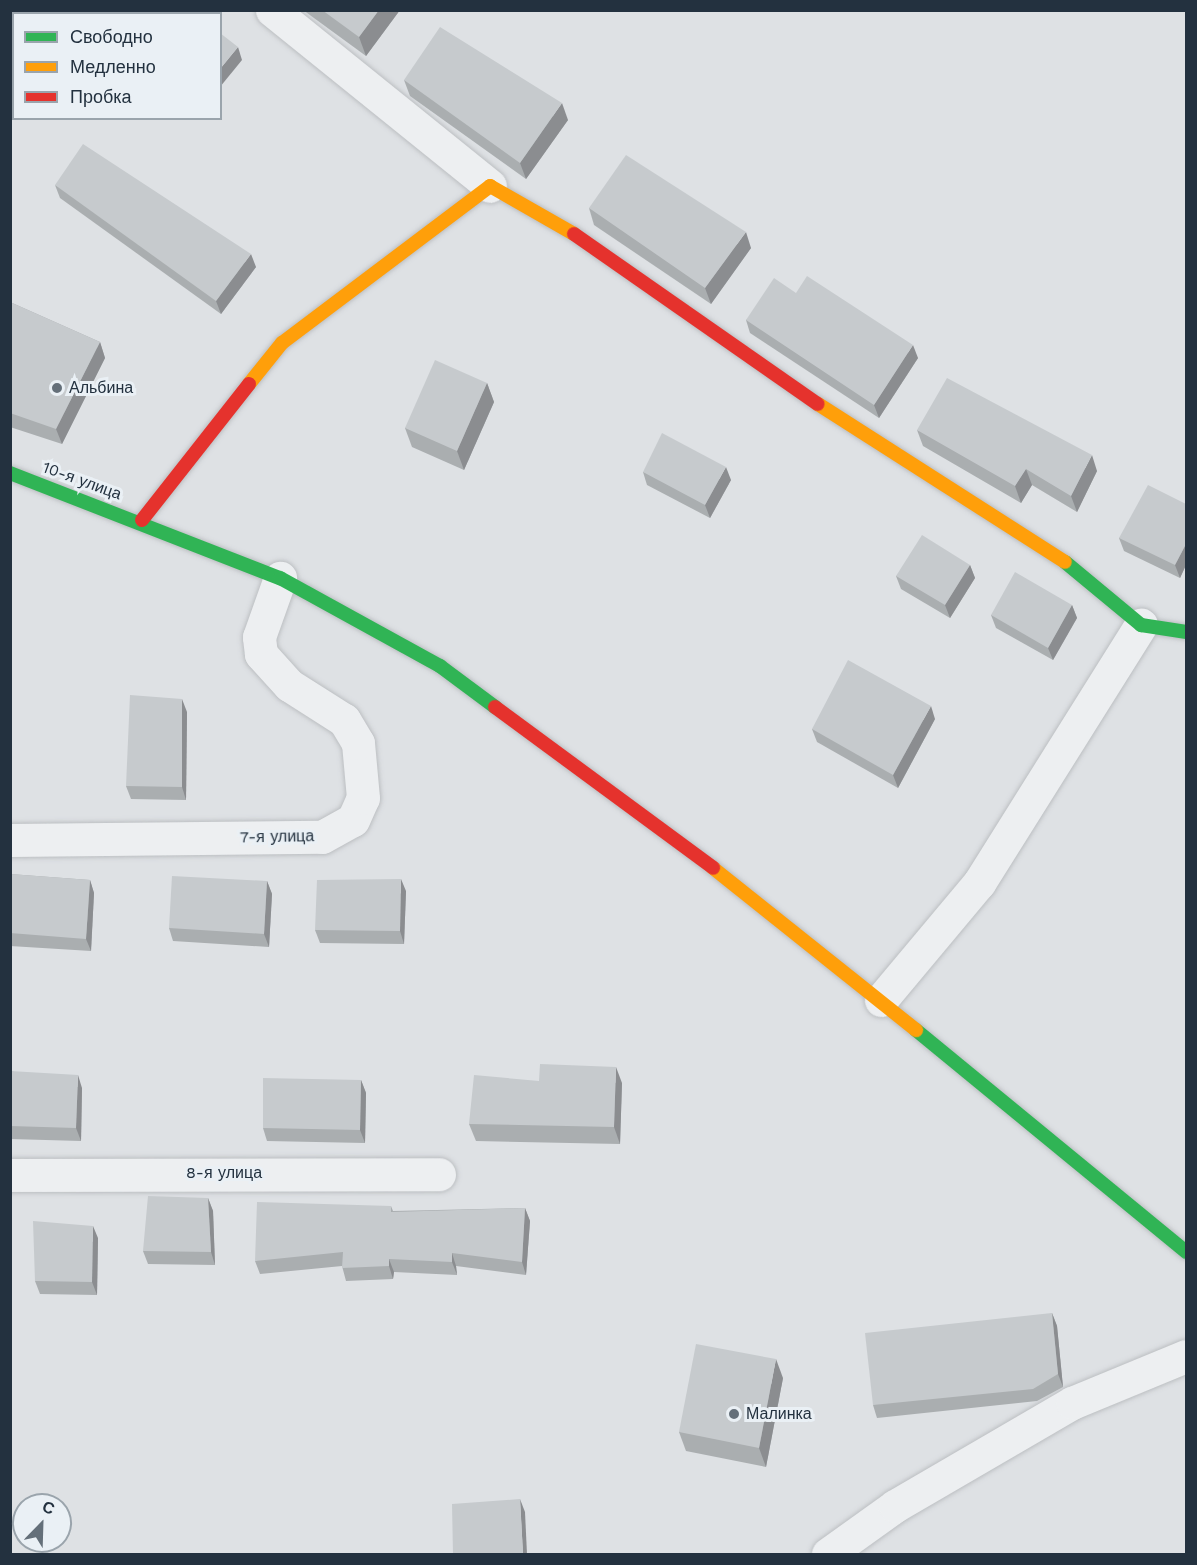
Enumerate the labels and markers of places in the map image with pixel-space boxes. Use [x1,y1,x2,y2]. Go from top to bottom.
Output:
place label: Альбина [69,378,133,398]
marker: Альбина [50,381,64,395]
place label: Малинка [746,1404,812,1424]
marker: Малинка [727,1407,741,1421]

